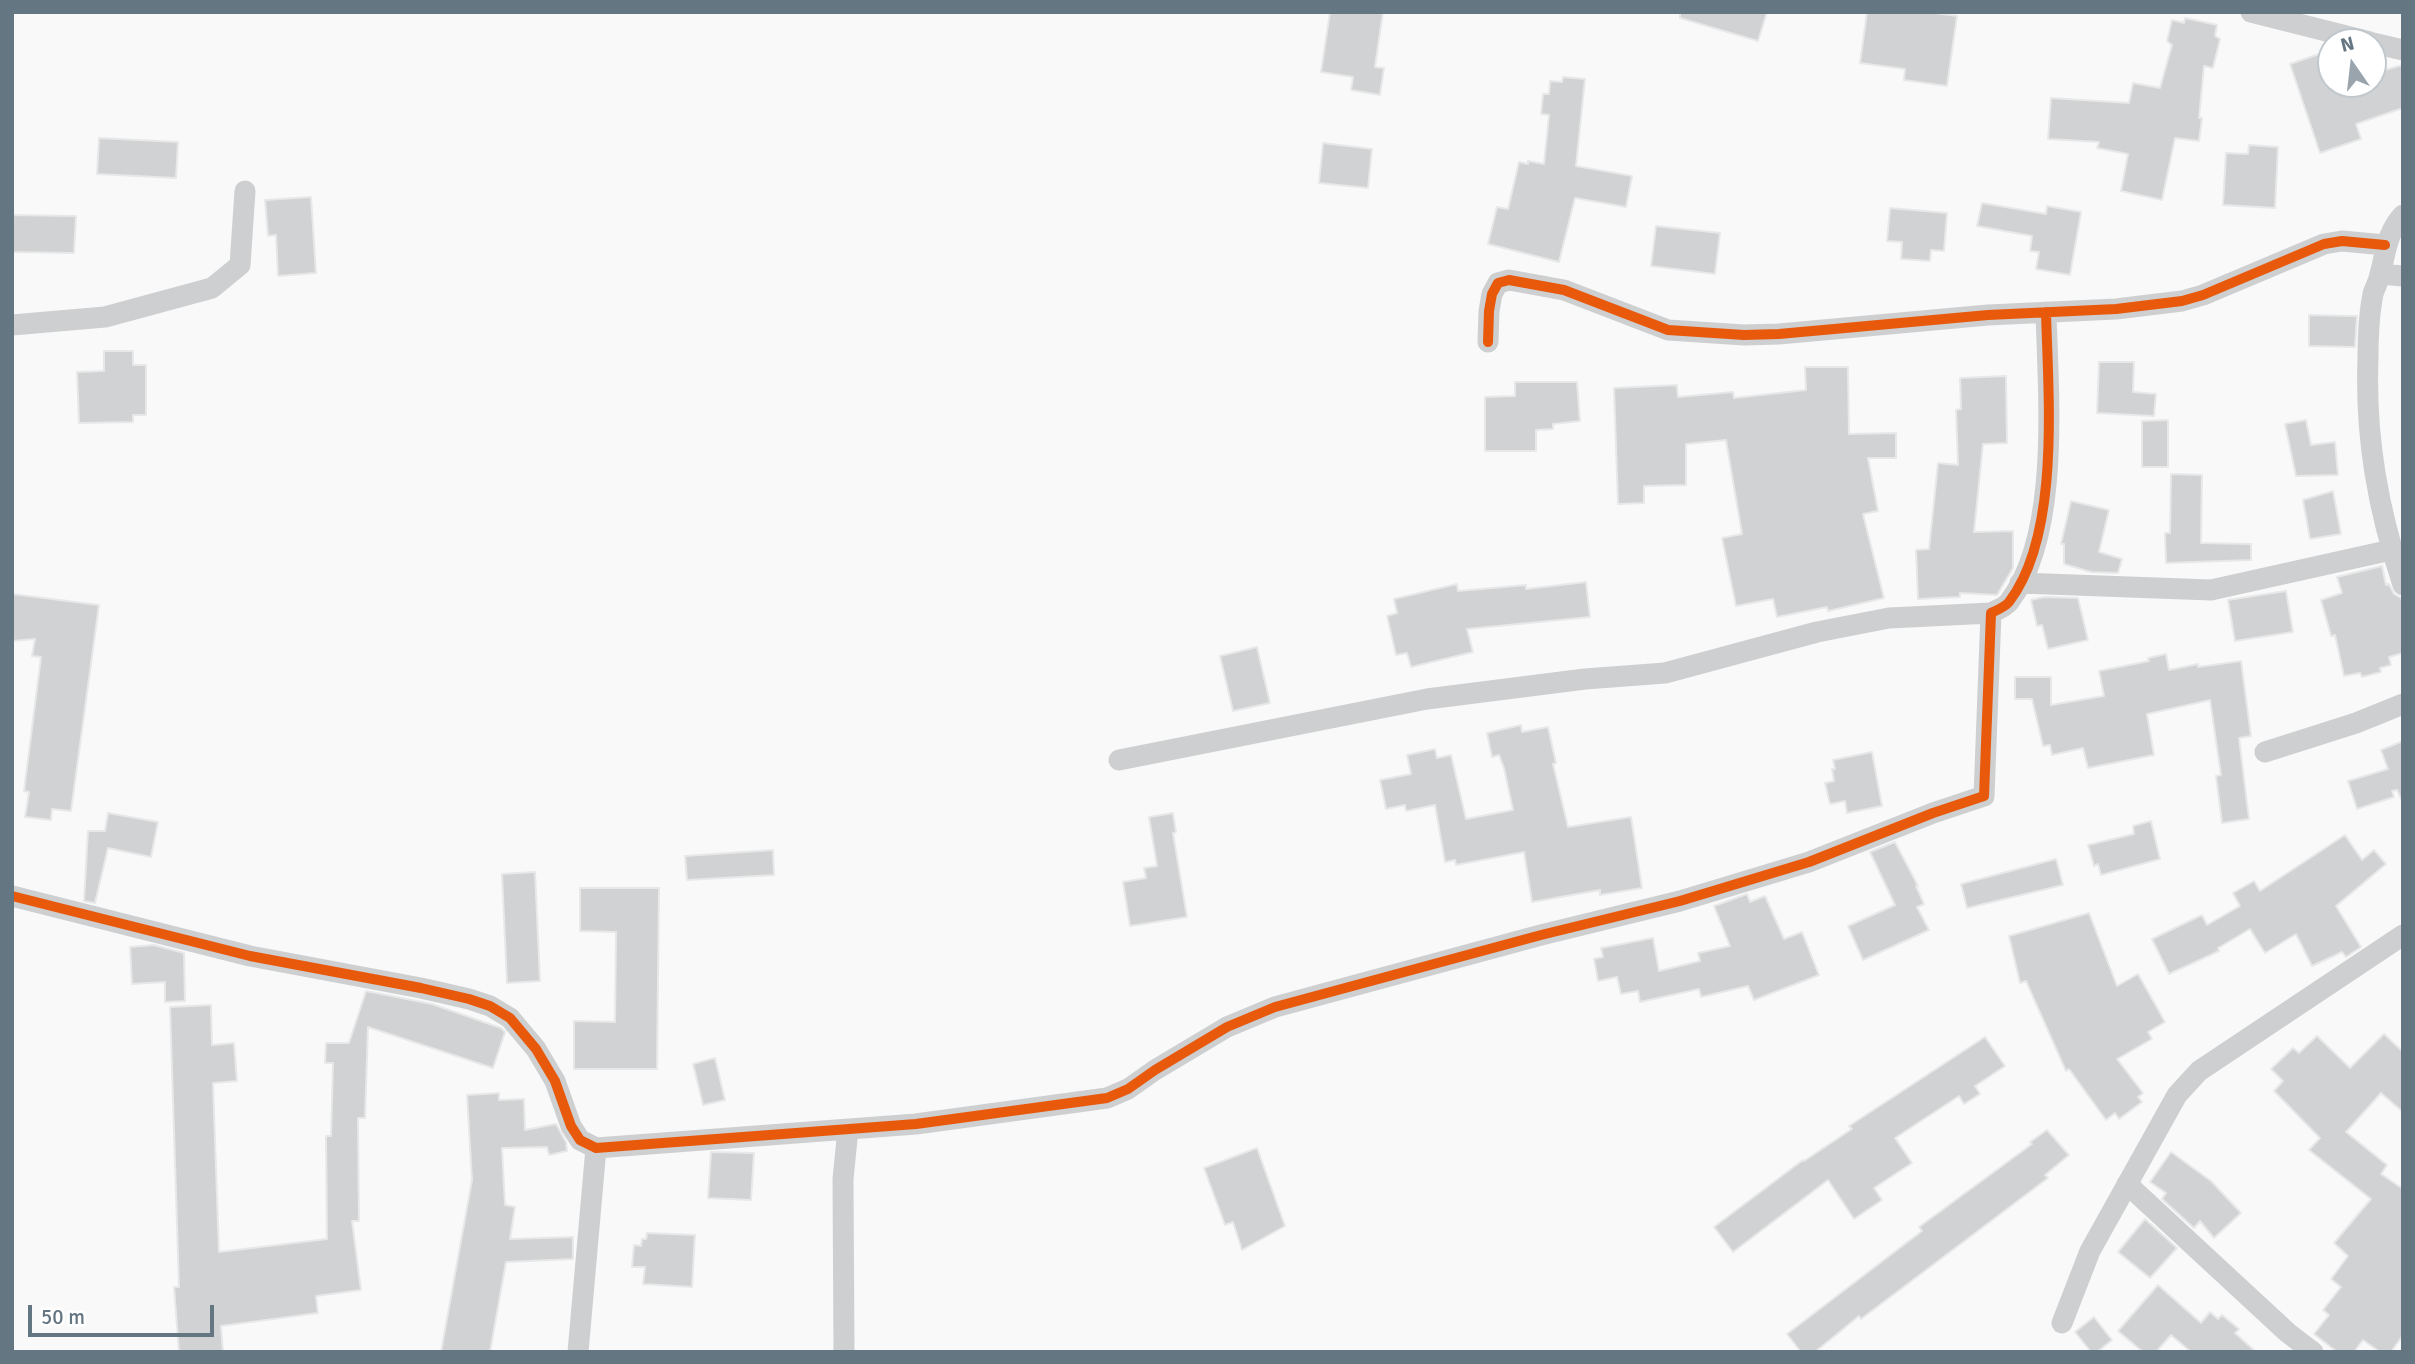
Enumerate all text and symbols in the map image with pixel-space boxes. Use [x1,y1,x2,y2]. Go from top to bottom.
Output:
north arrow [2317,28,2387,98]
text: N [2338,31,2357,58]
scale bar [32,1290,217,1334]
text: 50 m [41,1304,85,1330]

